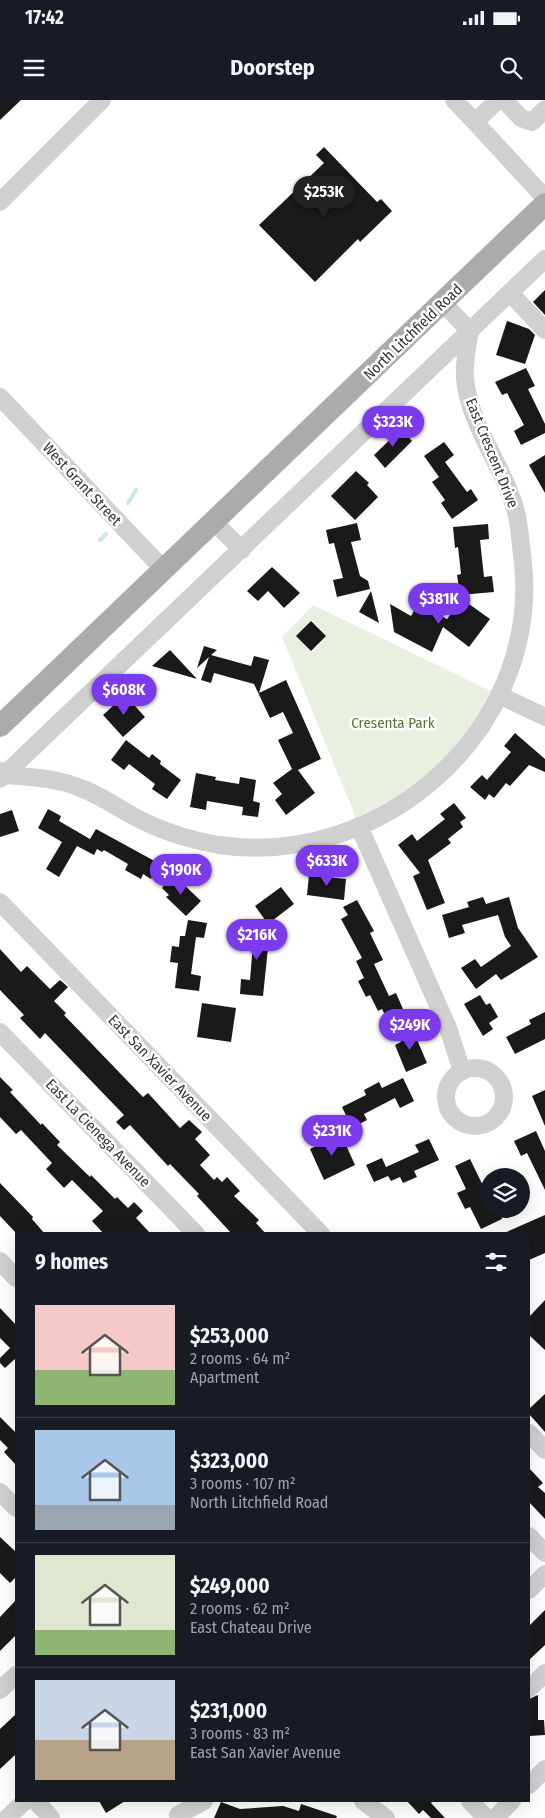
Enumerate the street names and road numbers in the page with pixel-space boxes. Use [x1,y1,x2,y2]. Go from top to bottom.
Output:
street label: North Litchfield Road [360,280,466,384]
street label: East Crescent Drive [462,396,522,510]
street label: West Grant Street [39,439,125,529]
street label: East San Xavier Avenue [104,1011,216,1125]
street label: East La Cienega Avenue [42,1075,154,1191]

